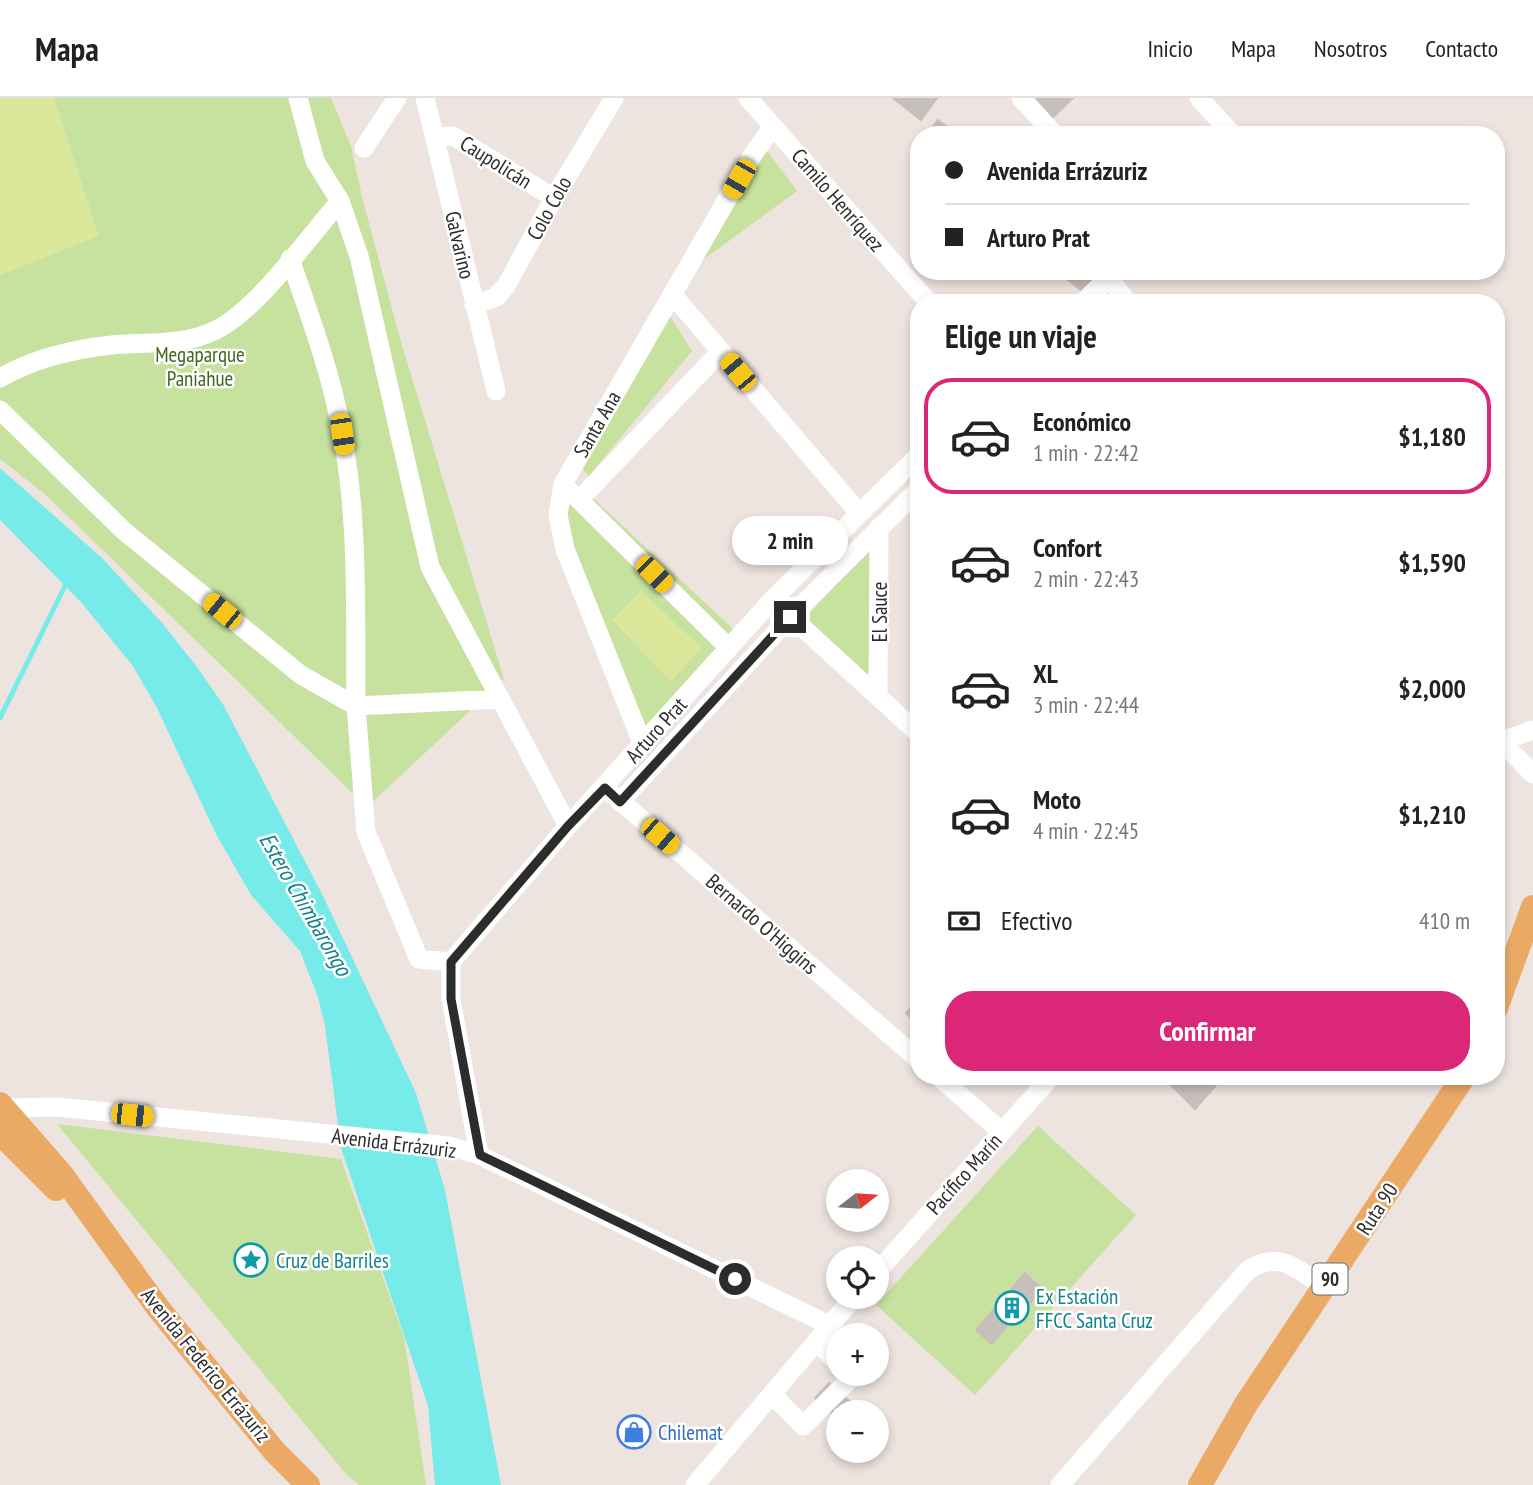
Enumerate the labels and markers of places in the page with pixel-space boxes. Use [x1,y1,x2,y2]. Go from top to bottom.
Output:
place icon: Cruz de Barriles [232,1241,270,1279]
place label: Cruz de Barriles [276,1247,389,1274]
place label: Ex Estación FFCC Santa Cruz [1036,1283,1153,1334]
building icon: Ex Estación FFCC Santa Cruz [993,1289,1031,1327]
shop icon: Chilemat [615,1413,653,1451]
place label: Chilemat [658,1419,723,1446]

